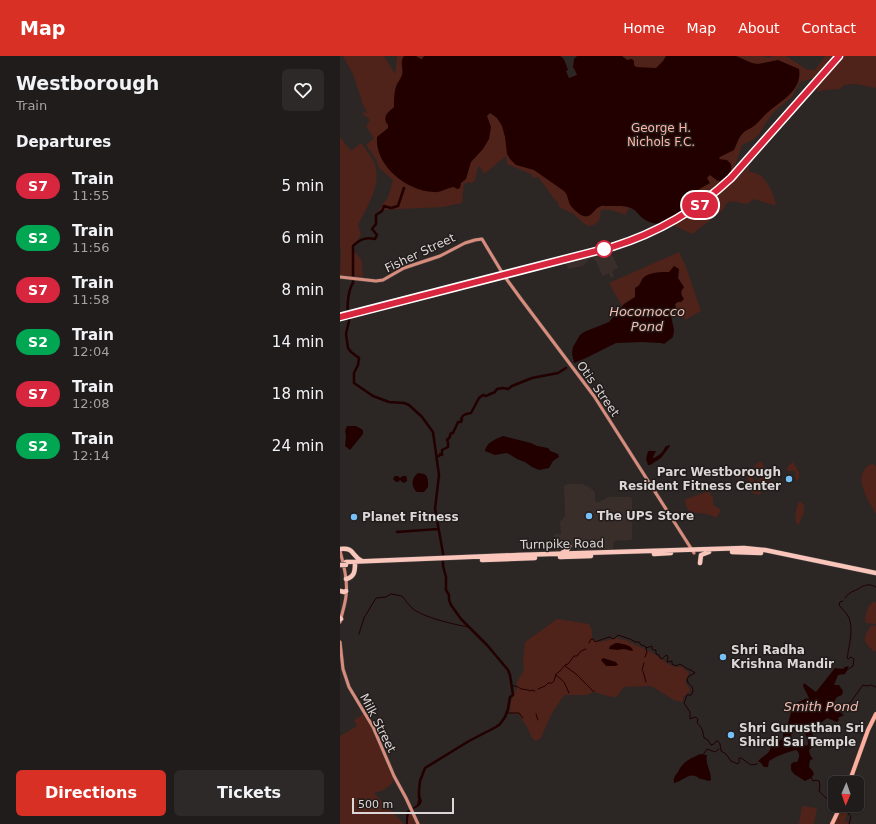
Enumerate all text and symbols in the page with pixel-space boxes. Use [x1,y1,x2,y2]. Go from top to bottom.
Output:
text: Map [20,17,65,39]
text: Home [623,20,665,36]
text: Map [687,20,716,36]
text: About [738,20,780,36]
text: Contact [802,20,856,36]
button: heart [282,69,324,111]
text: Westborough [16,72,159,94]
text: Train [16,98,47,113]
park label: George H. Nichols F.C. [627,121,695,149]
text: Departures [16,133,111,151]
text: Train [72,170,114,188]
text: 5 min [281,177,324,195]
text: S7 [28,178,48,194]
text: 11:55 [72,188,109,203]
line badge: S7 [682,192,718,218]
text: S7 [690,197,710,213]
text: Train [72,222,114,240]
text: 6 min [281,229,324,247]
text: S2 [28,230,48,246]
street label: Fisher Street [383,231,458,275]
text: 11:56 [72,240,109,255]
unlabelled marker [595,240,613,258]
text: Train [72,274,114,292]
text: 8 min [281,281,324,299]
text: S7 [28,282,48,298]
text: 11:58 [72,292,109,307]
water label: Hocomocco Pond [609,304,685,334]
text: Train [72,326,114,344]
text: 14 min [272,333,324,351]
text: S2 [28,334,48,350]
text: 12:04 [72,344,109,359]
street label: Otis Street [574,359,622,419]
text: Train [72,378,114,396]
text: 18 min [272,385,324,403]
text: S7 [28,386,48,402]
text: 12:08 [72,396,109,411]
text: Train [72,430,114,448]
text: 24 min [272,437,324,455]
text: S2 [28,438,48,454]
text: 12:14 [72,448,109,463]
place label: Parc Westborough Resident Fitness Center [619,465,781,493]
marker: Parc Westborough Resident Fitness Center [784,474,794,484]
place label: The UPS Store [597,509,694,523]
place label: Planet Fitness [362,510,459,524]
marker: The UPS Store [584,511,594,521]
marker: Planet Fitness [349,512,359,522]
street label: Turnpike Road [519,536,604,552]
place label: Shri Radha Krishna Mandir [731,643,834,671]
marker: Shri Radha Krishna Mandir [718,652,728,662]
street label: Milk Street [357,691,399,755]
water label: Smith Pond [784,699,859,714]
place label: Shri Gurusthan Sri Shirdi Sai Temple [739,721,864,749]
marker: Shri Gurusthan Sri Shirdi Sai Temple [726,730,736,740]
button: Directions [16,770,166,816]
button: Tickets [174,770,324,816]
north arrow [828,776,864,812]
map controls [828,776,864,812]
scale bar [352,796,454,815]
text: 500 m [358,798,393,811]

